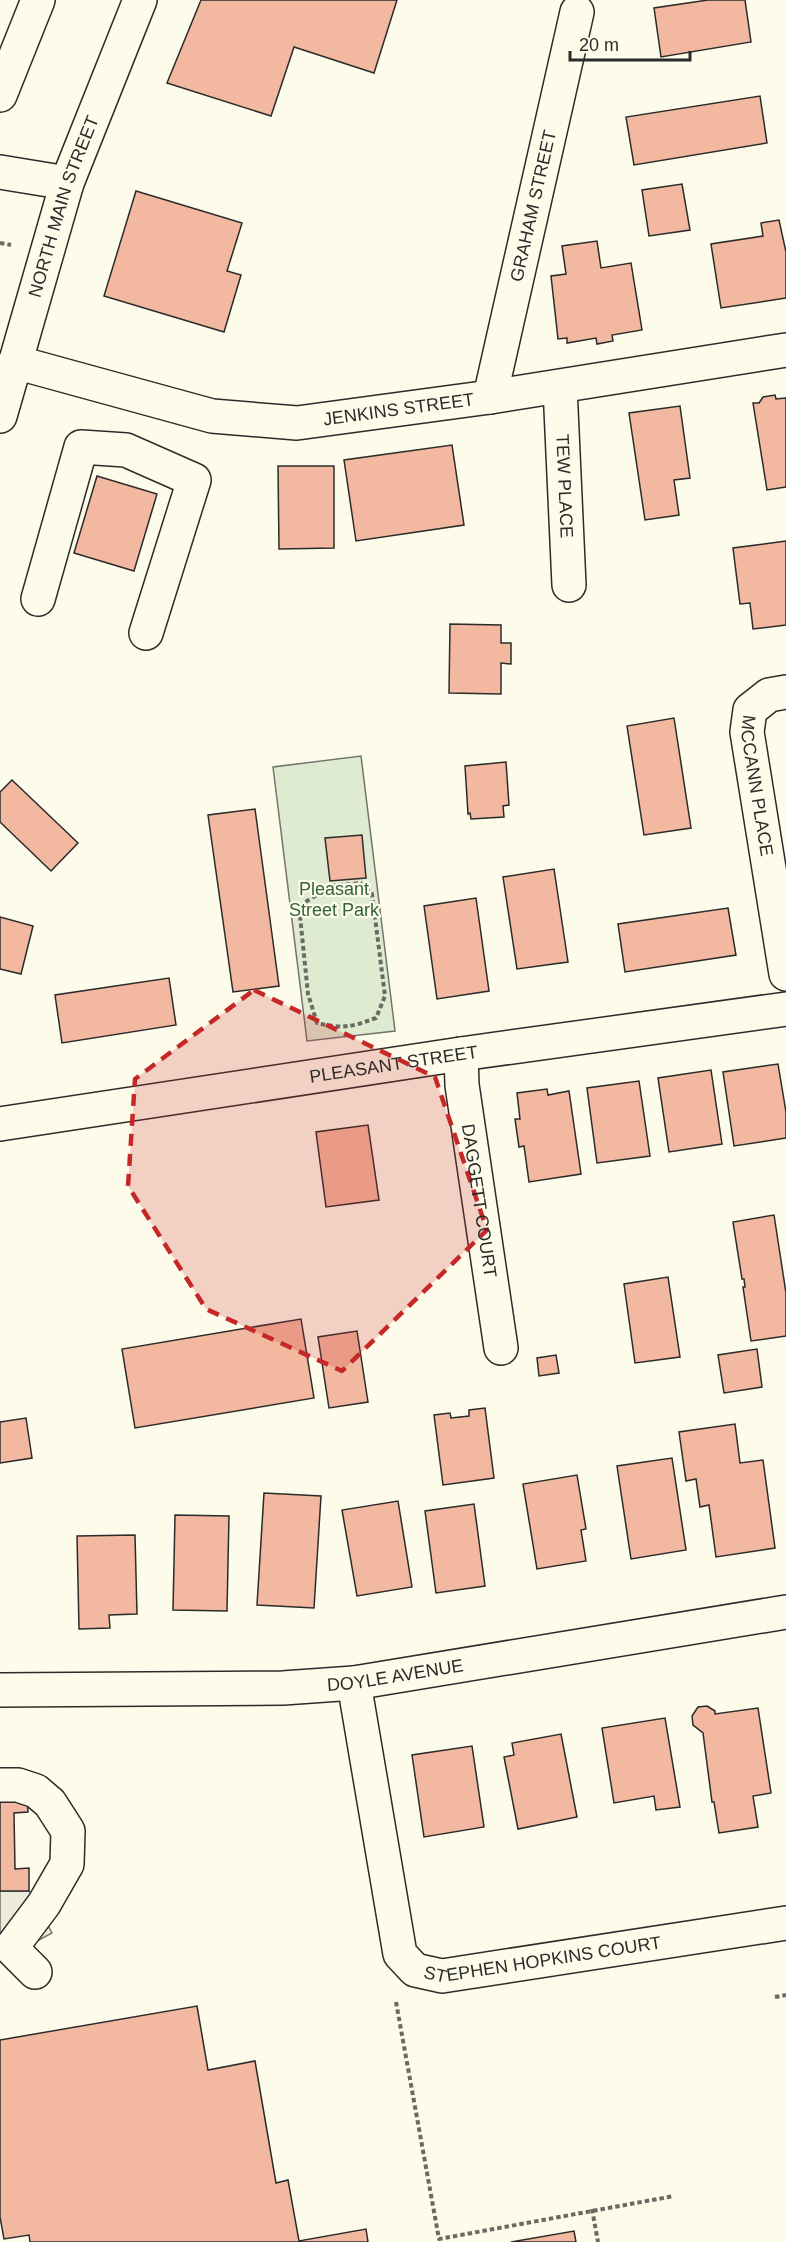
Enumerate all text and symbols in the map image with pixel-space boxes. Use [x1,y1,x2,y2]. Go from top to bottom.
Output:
scale bar [570,24,690,62]
text: 20 m [579,35,619,55]
street label: NORTH MAIN STREET [25,113,103,300]
street label: GRAHAM STREET [506,128,560,284]
street label: JENKINS STREET [322,389,475,429]
street label: TEW PLACE [552,433,577,538]
street label: MCCANN PLACE [737,714,777,858]
park label: Pleasant Street Park [289,879,380,920]
street label: PLEASANT STREET [308,1042,479,1087]
street label: DAGGETT COURT [458,1122,500,1279]
street label: DOYLE AVENUE [326,1655,465,1695]
street label: STEPHEN HOPKINS COURT [422,1932,662,1987]

